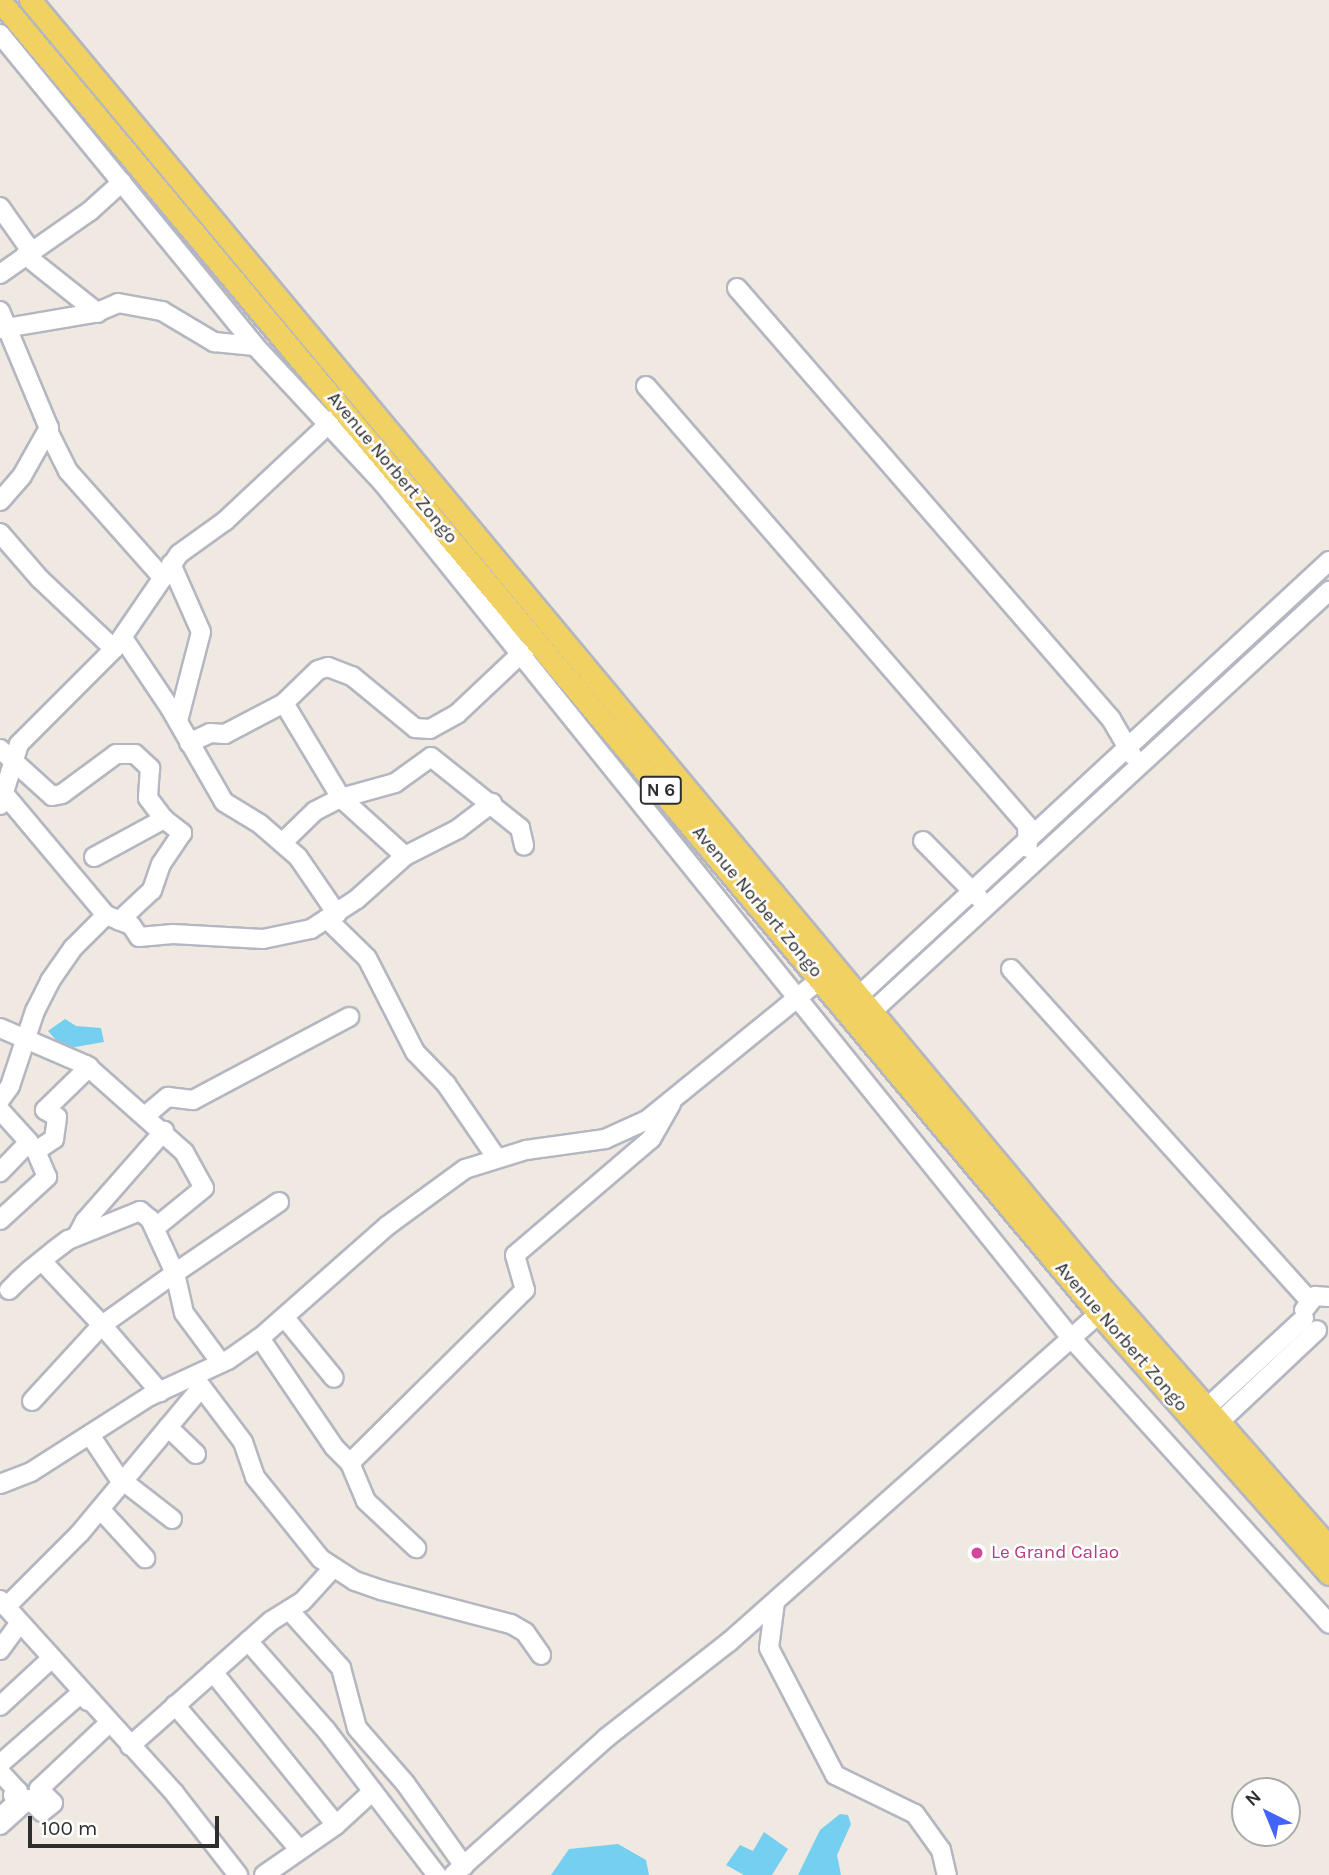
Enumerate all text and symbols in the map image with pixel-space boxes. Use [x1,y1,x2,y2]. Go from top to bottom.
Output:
street label: Avenue Norbert Zongo [322,388,462,548]
road number: N 6 [638,776,684,804]
street label: Avenue Norbert Zongo [687,822,827,982]
street label: Avenue Norbert Zongo [1050,1257,1192,1417]
place label: Le Grand Calao [991,1542,1119,1564]
marker: Le Grand Calao [969,1545,985,1561]
north arrow [1231,1777,1301,1847]
text: N [1241,1785,1266,1811]
scale bar [32,1801,222,1845]
text: 100 m [41,1816,98,1840]

